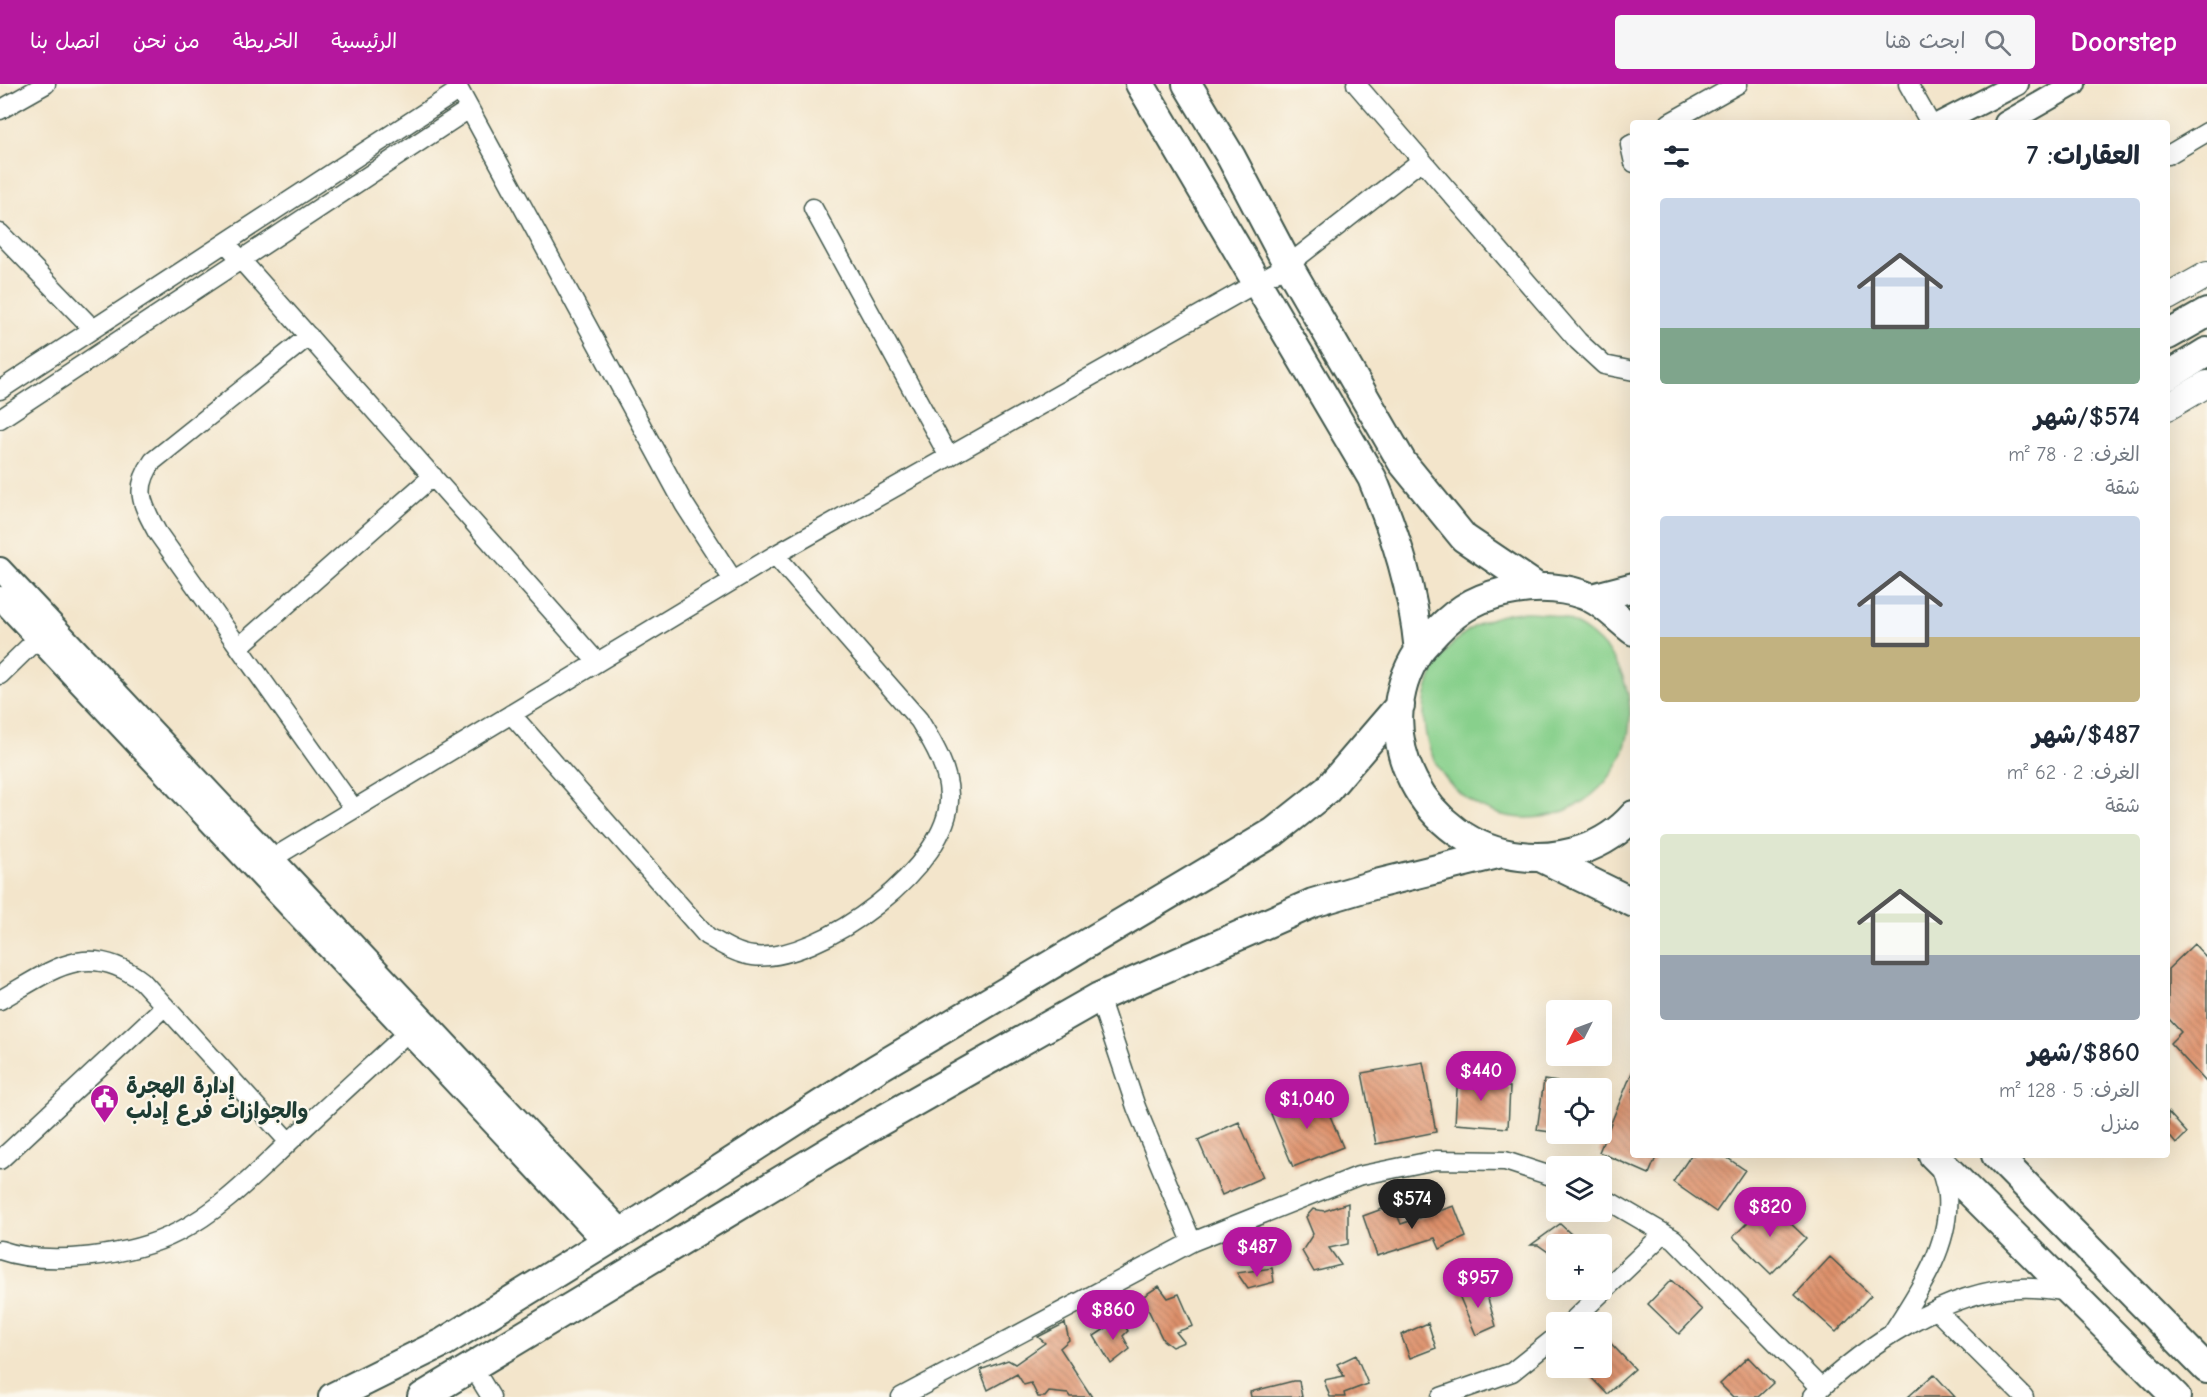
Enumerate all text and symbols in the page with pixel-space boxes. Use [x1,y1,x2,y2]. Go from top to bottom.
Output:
search box [1615,15,2035,69]
icon: search [1981,26,2014,59]
text: Doorstep [2071,26,2177,58]
text: ابحث هنا [1885,28,1966,54]
text: اتصل بنا [30,29,100,53]
text: من نحن [133,29,200,53]
text: الخريطة [233,29,298,53]
text: الرئيسية [331,29,397,53]
icon: filters [1660,140,1693,173]
text: العقارات: 7 [2027,141,2140,171]
icon: home [1846,237,1954,345]
text: $574/شهر [2034,402,2140,432]
text: الغرف: 2 · 78 m² [2008,443,2140,466]
text: شقة [2105,476,2140,499]
icon: home [1846,555,1954,663]
text: $487/شهر [2033,720,2140,750]
text: الغرف: 2 · 62 m² [2007,761,2140,784]
text: شقة [2105,794,2140,817]
icon: home [1846,873,1954,981]
north arrow [1546,1000,1612,1066]
map controls [1546,1000,1612,1378]
text: $860/شهر [2028,1038,2140,1068]
pin: $440 [1445,1051,1517,1102]
text: $440 [1460,1059,1502,1082]
place label: إدارة الهجرة والجوازات فرع إدلب [126,1073,309,1126]
button: locate [1546,1078,1612,1144]
pin: $1,040 [1258,1079,1356,1130]
text: الغرف: 5 · 128 m² [1999,1079,2140,1102]
public building icon: إدارة الهجرة والجوازات فرع إدلب [89,1082,121,1124]
text: $1,040 [1279,1087,1335,1110]
text: منزل [2101,1112,2140,1135]
button: layers [1546,1156,1612,1222]
pin: $574 [1376,1179,1448,1230]
text: $574 [1392,1187,1432,1210]
pin: $820 [1734,1187,1806,1238]
text: $820 [1748,1195,1792,1218]
pin: $487 [1221,1227,1293,1278]
button: + [1546,1234,1612,1300]
text: $487 [1237,1235,1277,1258]
pin: $957 [1442,1258,1514,1309]
text: $957 [1457,1266,1499,1289]
pin: $860 [1077,1290,1149,1341]
text: $860 [1091,1298,1135,1321]
button: − [1546,1312,1612,1378]

